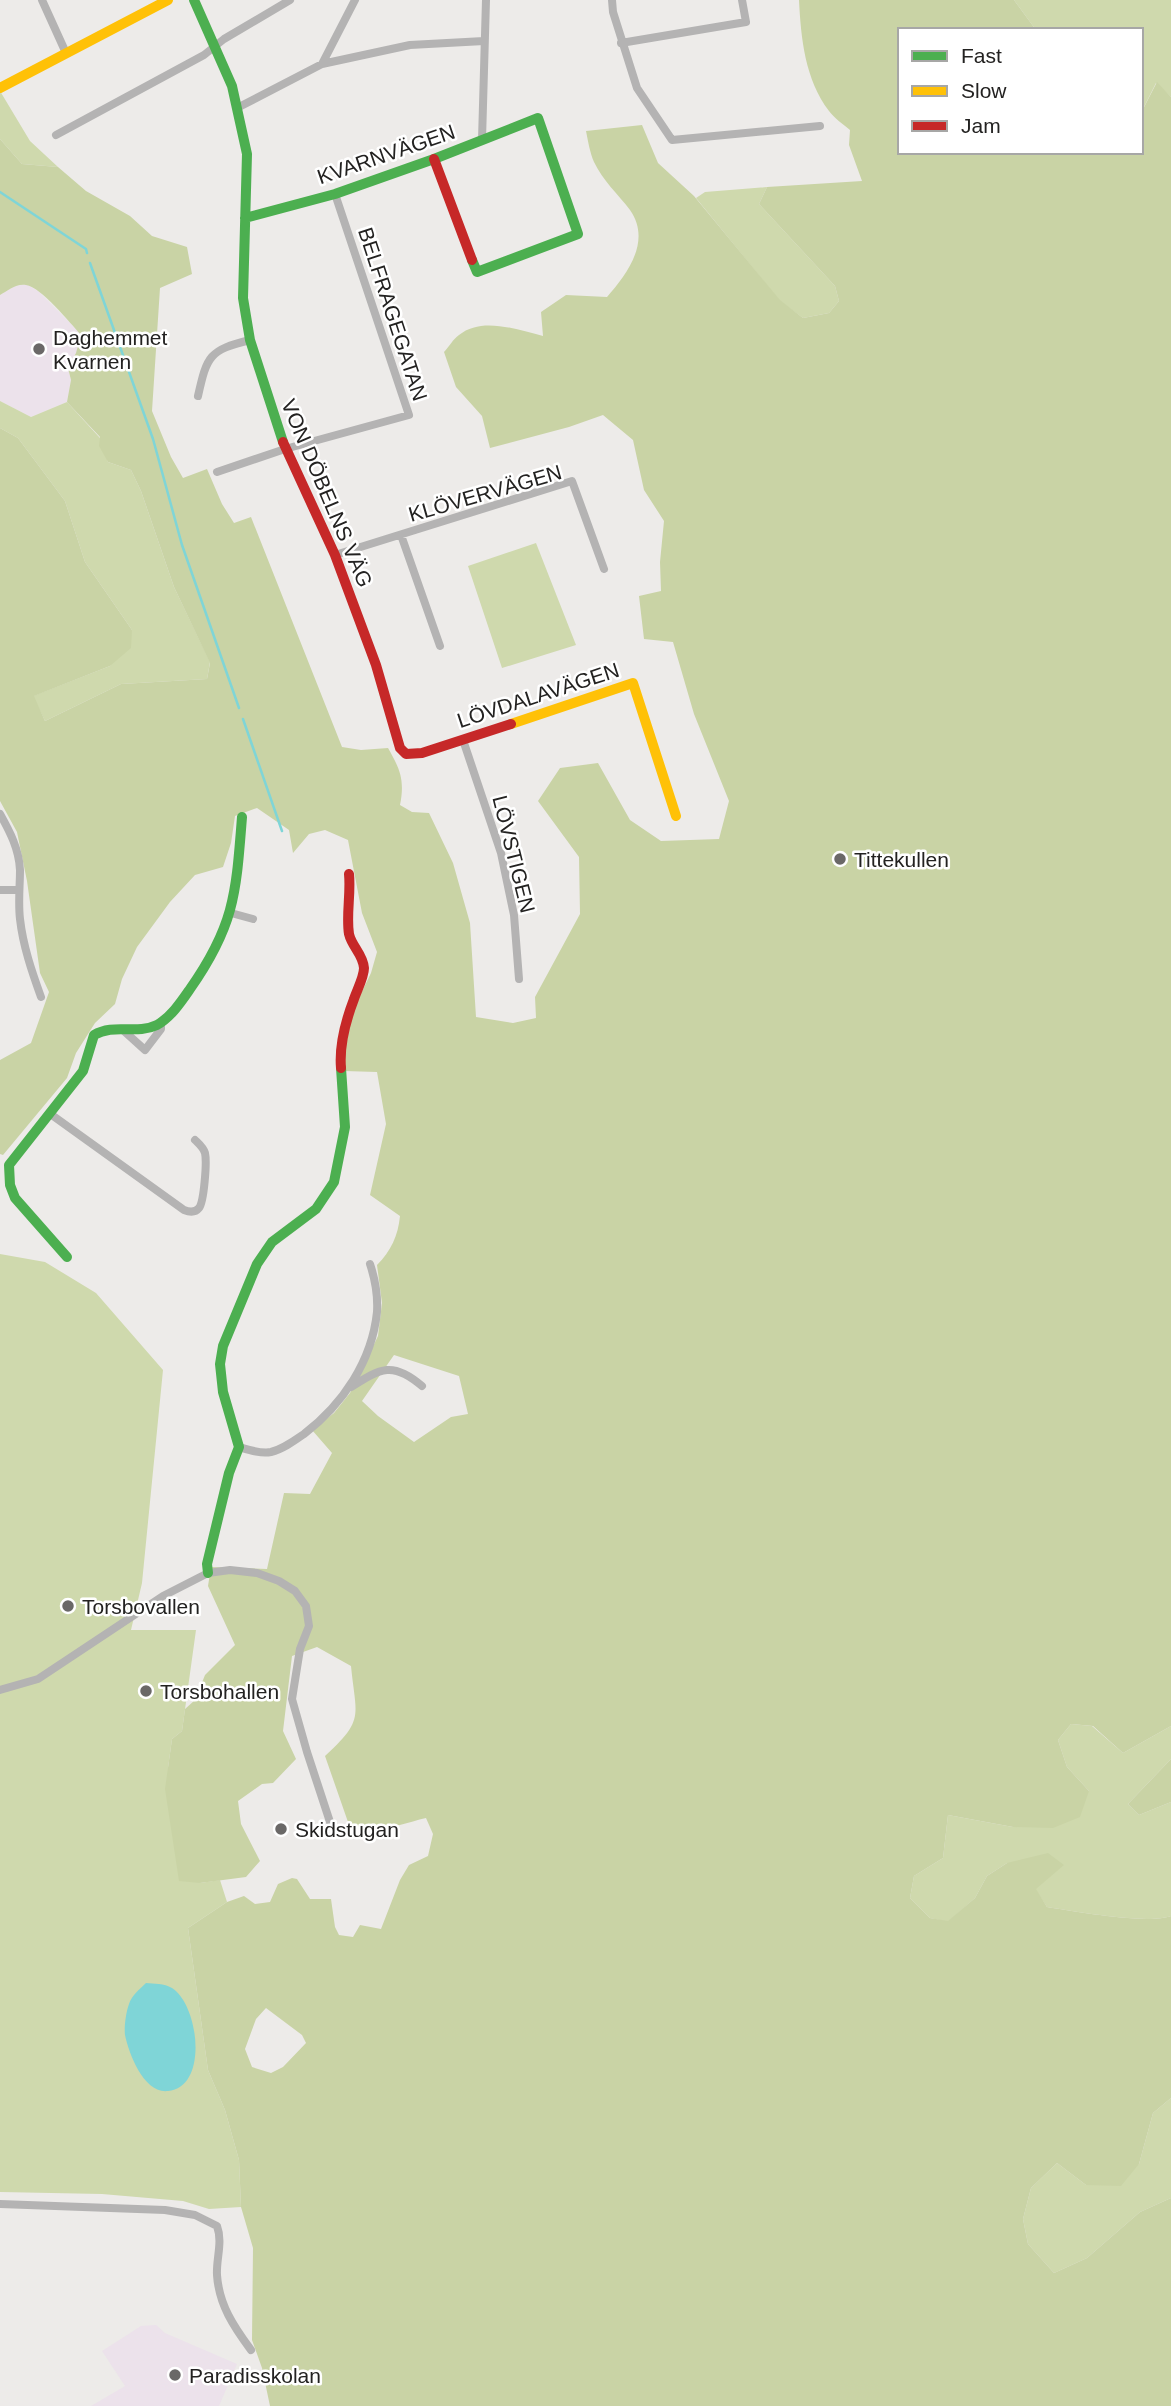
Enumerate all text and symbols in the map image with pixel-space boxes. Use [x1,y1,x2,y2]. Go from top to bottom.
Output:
legend [898,28,1143,154]
text: Fast [961,44,1002,67]
text: Slow [961,79,1007,102]
text: Jam [961,114,1001,137]
street label: KVARNVÄGEN [314,120,458,188]
street label: BELFRAGEGATAN [354,224,432,404]
place label: Daghemmet Kvarnen [53,326,168,373]
marker: Daghemmet Kvarnen [31,341,47,357]
street label: VON DÖBELNS VÄG [277,396,377,590]
street label: KLÖVERVÄGEN [406,460,564,526]
street label: LÖVDALAVÄGEN [454,658,622,732]
street label: LÖVSTIGEN [488,793,540,915]
place label: Tittekullen [854,848,949,871]
marker: Tittekullen [832,851,848,867]
place label: Torsbovallen [82,1595,200,1618]
marker: Torsbovallen [60,1598,76,1614]
place label: Torsbohallen [160,1680,279,1703]
marker: Torsbohallen [138,1683,154,1699]
place label: Skidstugan [295,1818,399,1841]
marker: Skidstugan [273,1821,289,1837]
place label: Paradisskolan [189,2364,321,2387]
marker: Paradisskolan [167,2367,183,2383]

